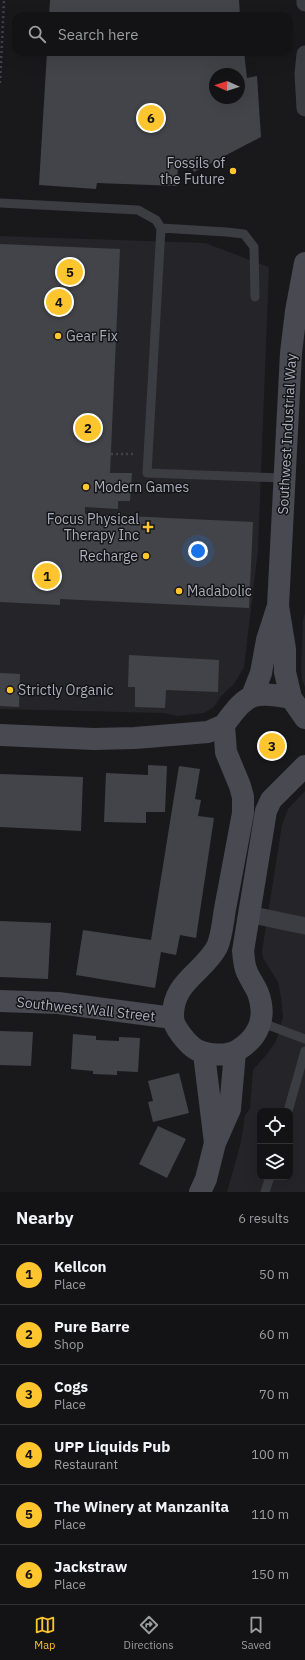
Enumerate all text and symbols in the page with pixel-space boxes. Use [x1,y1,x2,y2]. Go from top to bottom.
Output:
search box [12,12,293,56]
icon: search [26,23,48,45]
text: Search here [58,25,138,44]
north arrow [209,68,245,104]
pin: 6 [138,103,164,133]
place label: Fossils of the Future [160,154,225,188]
marker: Fossils of the Future [228,166,238,176]
pin: 5 [57,257,83,287]
pin: 4 [46,287,72,317]
place label: Gear Fix [66,327,118,345]
marker: Gear Fix [53,331,63,341]
street label: Southwest Industrial Way [274,353,300,515]
pin: 2 [75,413,101,443]
place label: Modern Games [94,478,190,496]
marker: Modern Games [81,482,91,492]
place label: Focus Physical Therapy Inc [47,510,139,544]
marker: Focus Physical Therapy Inc [142,521,154,533]
your location [188,541,208,561]
place label: Recharge [79,547,138,565]
marker: Recharge [141,551,151,561]
pin: 1 [34,561,60,591]
place label: Madabolic [187,582,252,600]
marker: Madabolic [174,586,184,596]
place label: Strictly Organic [18,681,114,699]
marker: Strictly Organic [5,685,15,695]
pin: 3 [259,731,285,761]
street label: Southwest Wall Street [16,993,156,1025]
map controls [257,1108,293,1180]
button: locate [257,1108,293,1144]
button: layers [257,1144,293,1180]
text: Nearby [16,1207,74,1229]
text: 6 results [238,1210,289,1227]
text: Kellcon [54,1257,107,1276]
text: 1 [25,1266,33,1283]
text: 50 m [259,1266,289,1283]
text: Place [54,1276,86,1293]
text: Pure Barre [54,1317,130,1336]
text: 2 [25,1326,33,1343]
text: 60 m [259,1326,289,1343]
text: Shop [54,1336,84,1353]
text: Cogs [54,1377,88,1396]
text: 3 [25,1386,33,1403]
text: 70 m [259,1386,289,1403]
text: Place [54,1396,86,1413]
text: UPP Liquids Pub [54,1437,170,1456]
text: 4 [25,1446,33,1463]
text: 100 m [251,1446,289,1463]
text: Restaurant [54,1456,118,1473]
text: The Winery at Manzanita [54,1497,229,1516]
text: 5 [25,1506,33,1523]
text: 110 m [251,1506,289,1523]
text: Place [54,1516,86,1533]
text: Jackstraw [54,1557,127,1576]
text: 6 [25,1566,33,1583]
text: 150 m [251,1566,289,1583]
text: Place [54,1576,86,1593]
tab: Map [34,1614,56,1652]
tab: Directions [124,1614,174,1652]
tab: Saved [241,1614,271,1652]

